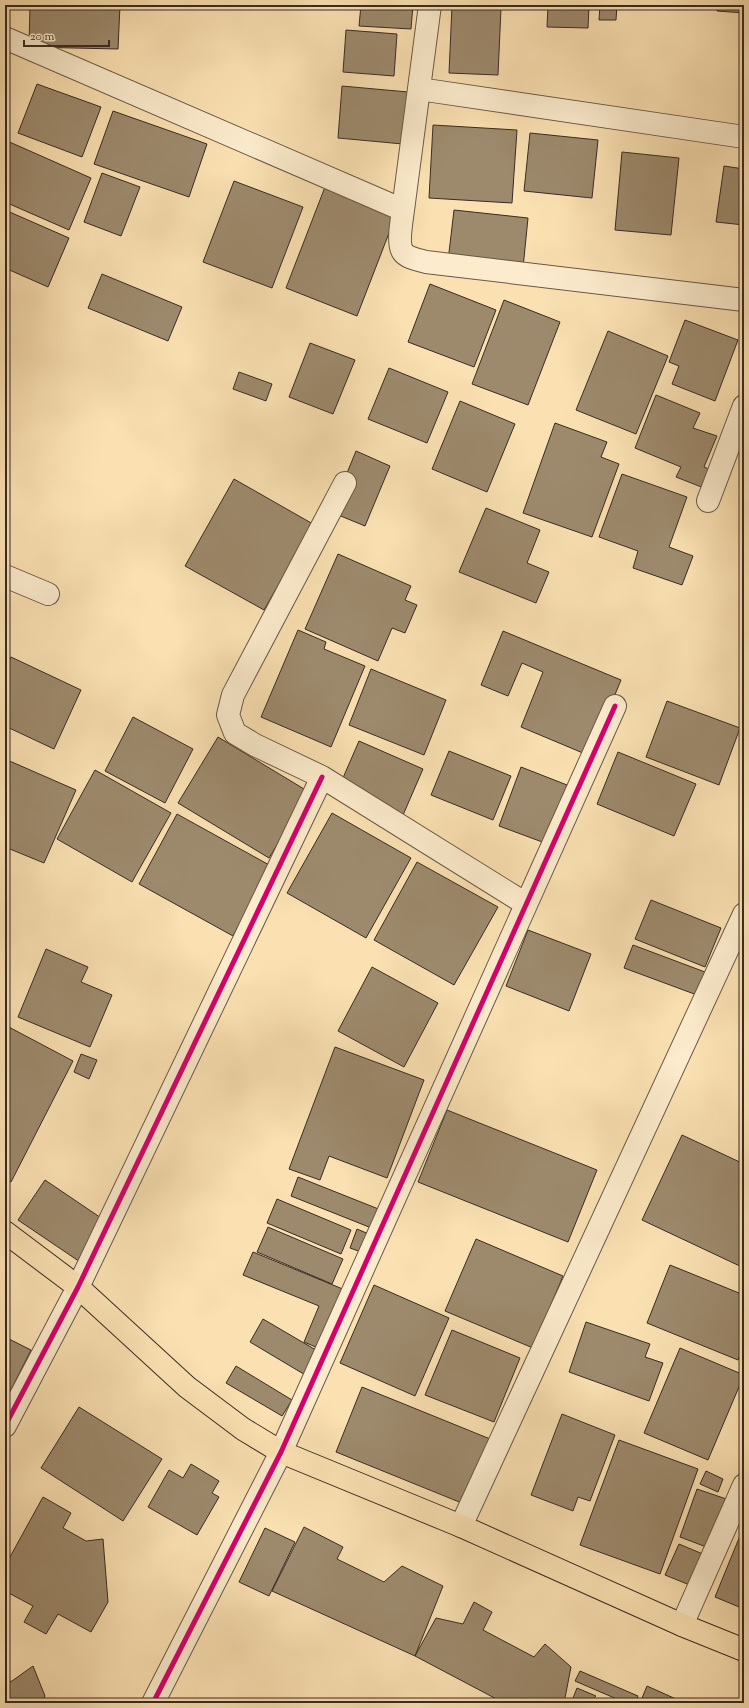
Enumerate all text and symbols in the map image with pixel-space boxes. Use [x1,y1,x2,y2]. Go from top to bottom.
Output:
scale bar [24,22,109,48]
text: 20 m [30,28,55,46]

